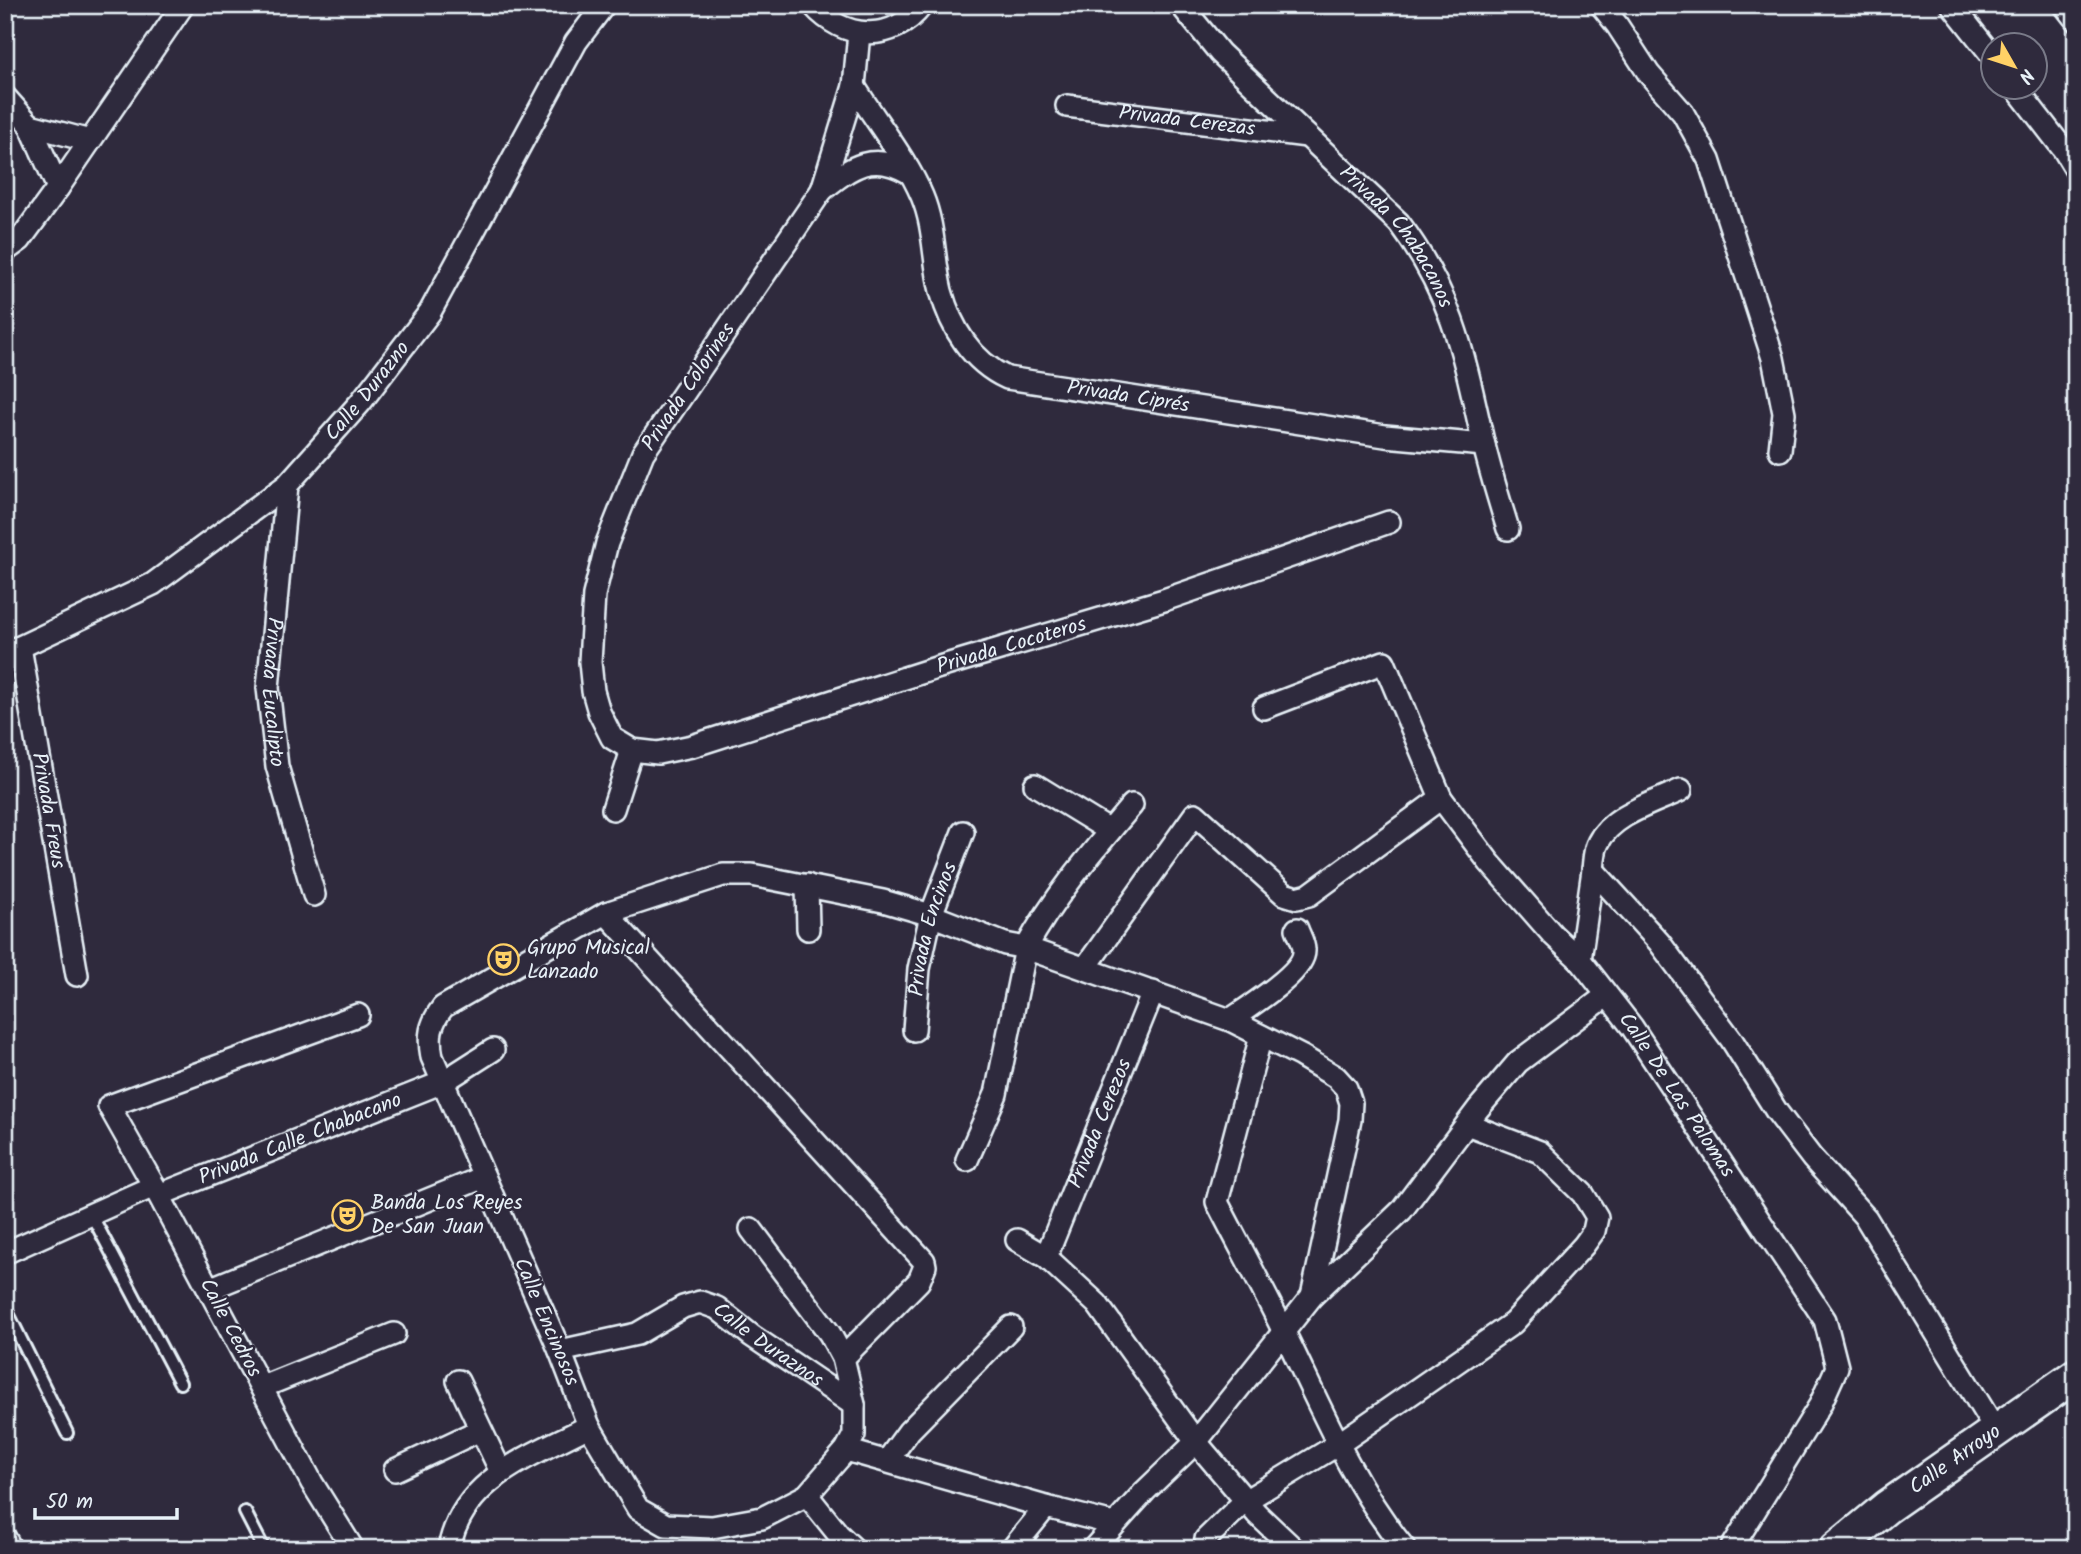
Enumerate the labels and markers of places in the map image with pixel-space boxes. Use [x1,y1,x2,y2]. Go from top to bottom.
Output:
place label: Grupo Musical Lanzado [527,932,650,989]
theatre icon: Grupo Musical Lanzado [487,943,521,977]
place label: Banda Los Reyes De San Juan [371,1187,523,1244]
theatre icon: Banda Los Reyes De San Juan [331,1198,365,1232]

